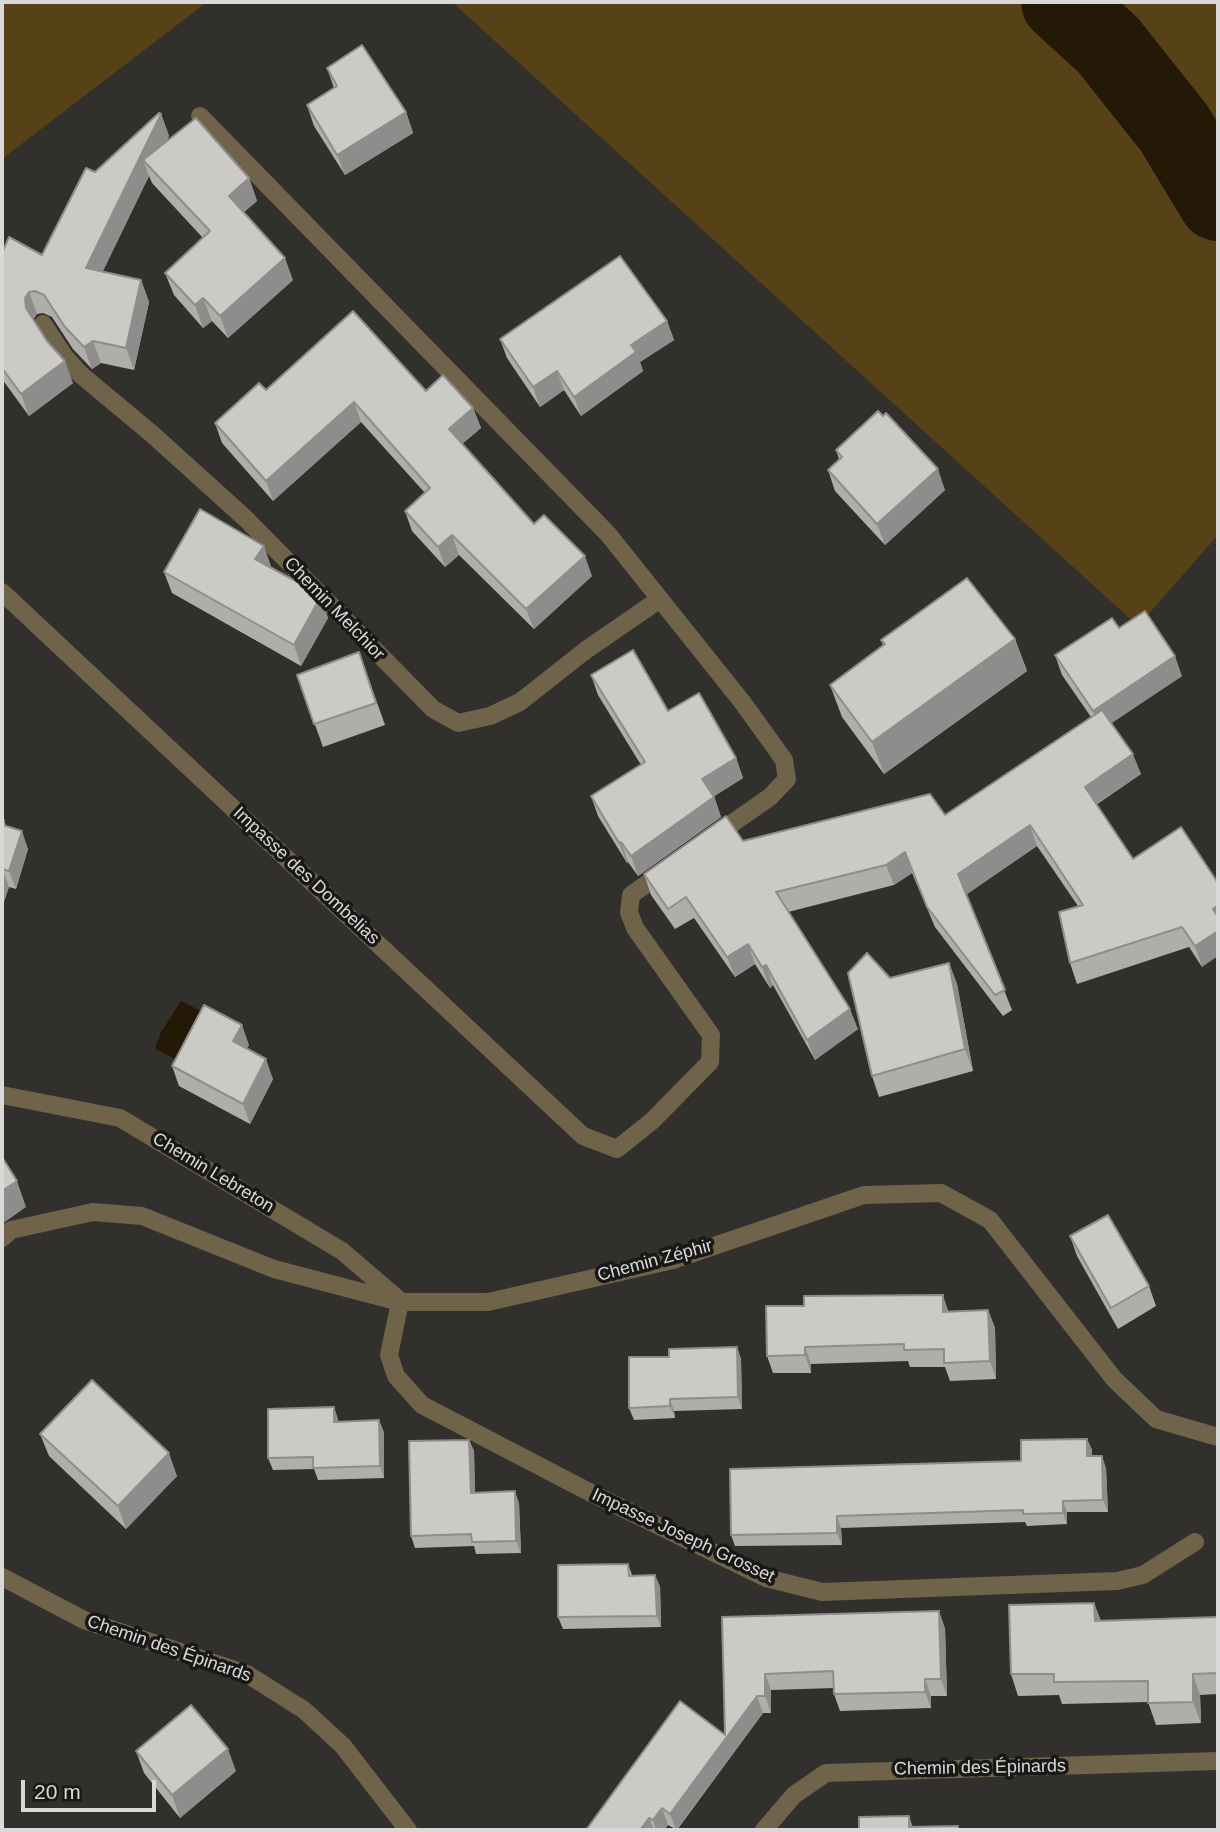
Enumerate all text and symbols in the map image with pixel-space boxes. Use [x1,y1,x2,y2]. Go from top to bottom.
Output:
street label: Chemin Melchior [279,553,389,665]
street label: Impasse des Dombelias [228,803,384,949]
street label: Chemin Lebreton [148,1128,278,1218]
street label: Chemin Zéphir [595,1235,715,1287]
street label: Impasse Joseph Grosset [588,1484,778,1588]
street label: Chemin des Épinards [84,1611,254,1687]
street label: Chemin des Épinards [894,1756,1066,1780]
scale bar [24,1766,159,1810]
text: 20 m [34,1780,81,1803]

